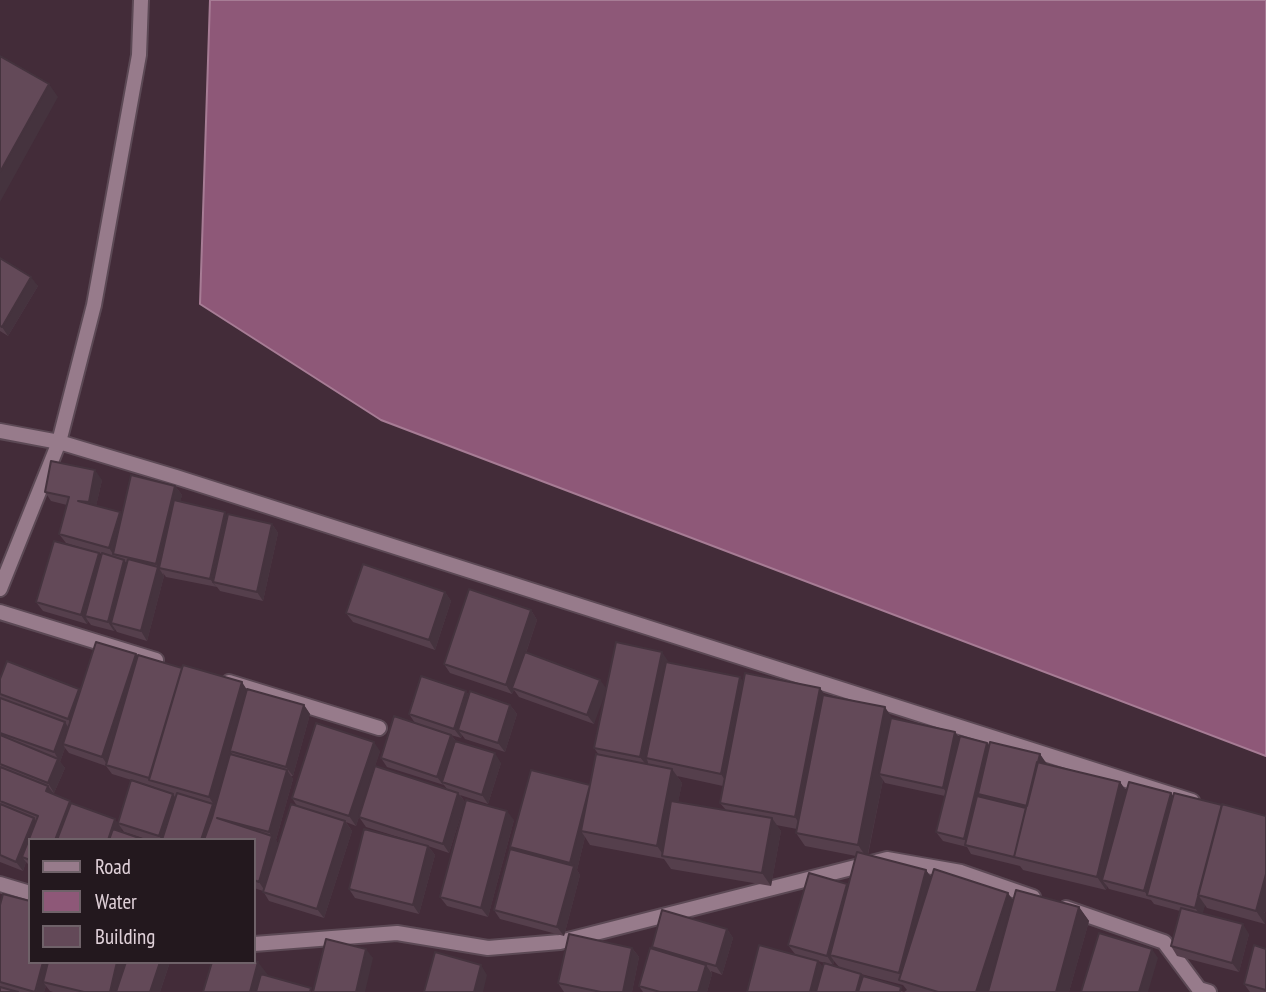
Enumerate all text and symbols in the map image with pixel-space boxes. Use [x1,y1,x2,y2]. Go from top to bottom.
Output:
legend [28,838,256,964]
text: Road [95,853,131,880]
text: Water [95,888,137,915]
text: Building [95,923,155,950]

